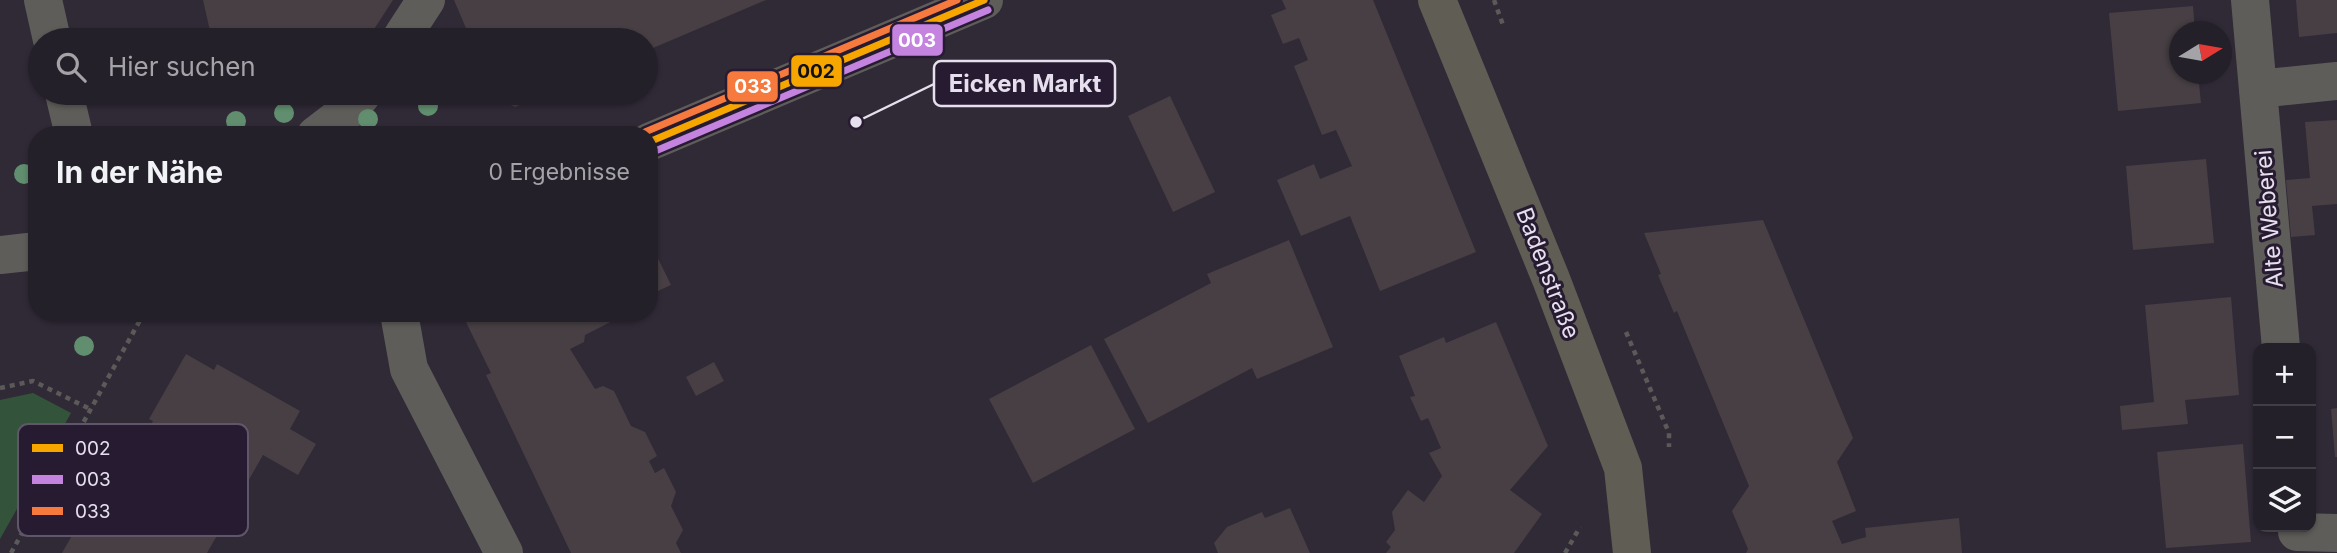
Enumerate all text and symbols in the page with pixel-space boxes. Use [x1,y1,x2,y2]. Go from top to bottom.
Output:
north arrow [2169,21,2232,84]
line badge: 003 [891,23,944,57]
search box [28,28,658,105]
text: 003 [898,29,936,52]
icon: search [52,48,90,86]
text: Hier suchen [108,51,256,82]
line badge: 002 [790,54,843,88]
text: 002 [797,60,835,83]
callout: Eicken Markt [934,61,1115,106]
text: Eicken Markt [949,69,1102,98]
line badge: 033 [726,70,779,103]
text: 033 [734,75,772,98]
street label: Alte Weberei [2249,149,2289,289]
text: In der Nähe [56,154,223,190]
text: 0 Ergebnisse [488,158,630,186]
street label: Badenstraße [1510,204,1586,342]
map controls [2253,343,2316,532]
button: + [2253,343,2316,406]
button: − [2253,406,2316,469]
legend [18,424,248,536]
text: 002 [75,437,111,460]
text: 003 [75,468,111,491]
button: layers [2253,469,2316,532]
text: 033 [75,500,110,523]

